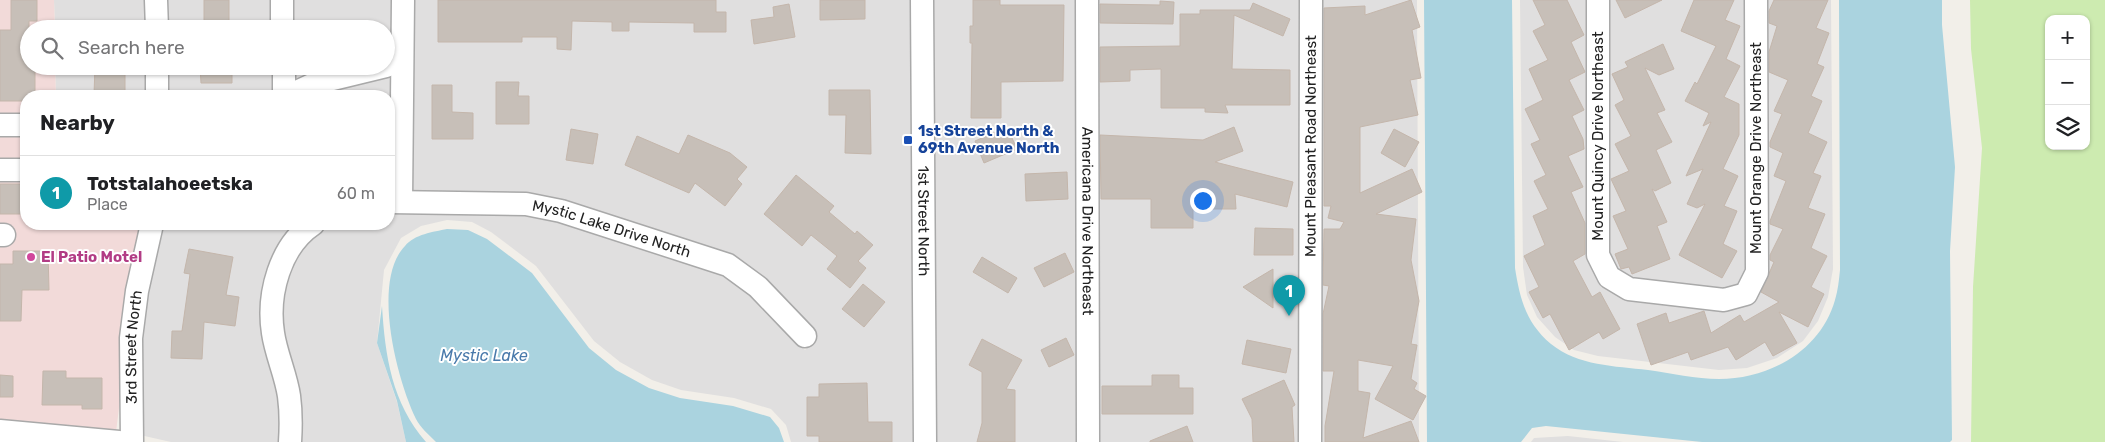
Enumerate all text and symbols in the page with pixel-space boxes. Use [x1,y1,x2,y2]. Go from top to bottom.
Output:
map controls [2045,15,2090,150]
button: + [2045,15,2090,60]
search box [20,20,395,75]
street label: Mount Quincy Drive Northeast [1589,31,1607,241]
icon: search [38,34,66,62]
street label: Mount Pleasant Road Northeast [1301,35,1320,257]
text: Search here [78,36,185,59]
street label: Mount Orange Drive Northeast [1747,42,1765,254]
button: − [2045,60,2090,105]
button: layers [2045,105,2090,150]
text: Nearby [40,110,115,135]
place label: 1st Street North & 69th Avenue North [918,122,1060,157]
street label: Americana Drive Northeast [1078,127,1097,315]
marker: 1st Street North & 69th Avenue North [902,134,914,146]
street label: 1st Street North [914,166,933,276]
text: Totstalahoeetska [87,172,253,195]
text: 1 [52,184,60,203]
text: 60 m [337,184,375,203]
your location [1190,188,1216,214]
text: Place [87,195,128,214]
street label: Mystic Lake Drive North [531,196,693,261]
place label: El Patio Motel [41,248,142,266]
marker: El Patio Motel [25,251,37,263]
pin: 1 [1273,275,1305,316]
street label: 3rd Street North [122,289,146,404]
water label: Mystic Lake [440,346,528,365]

